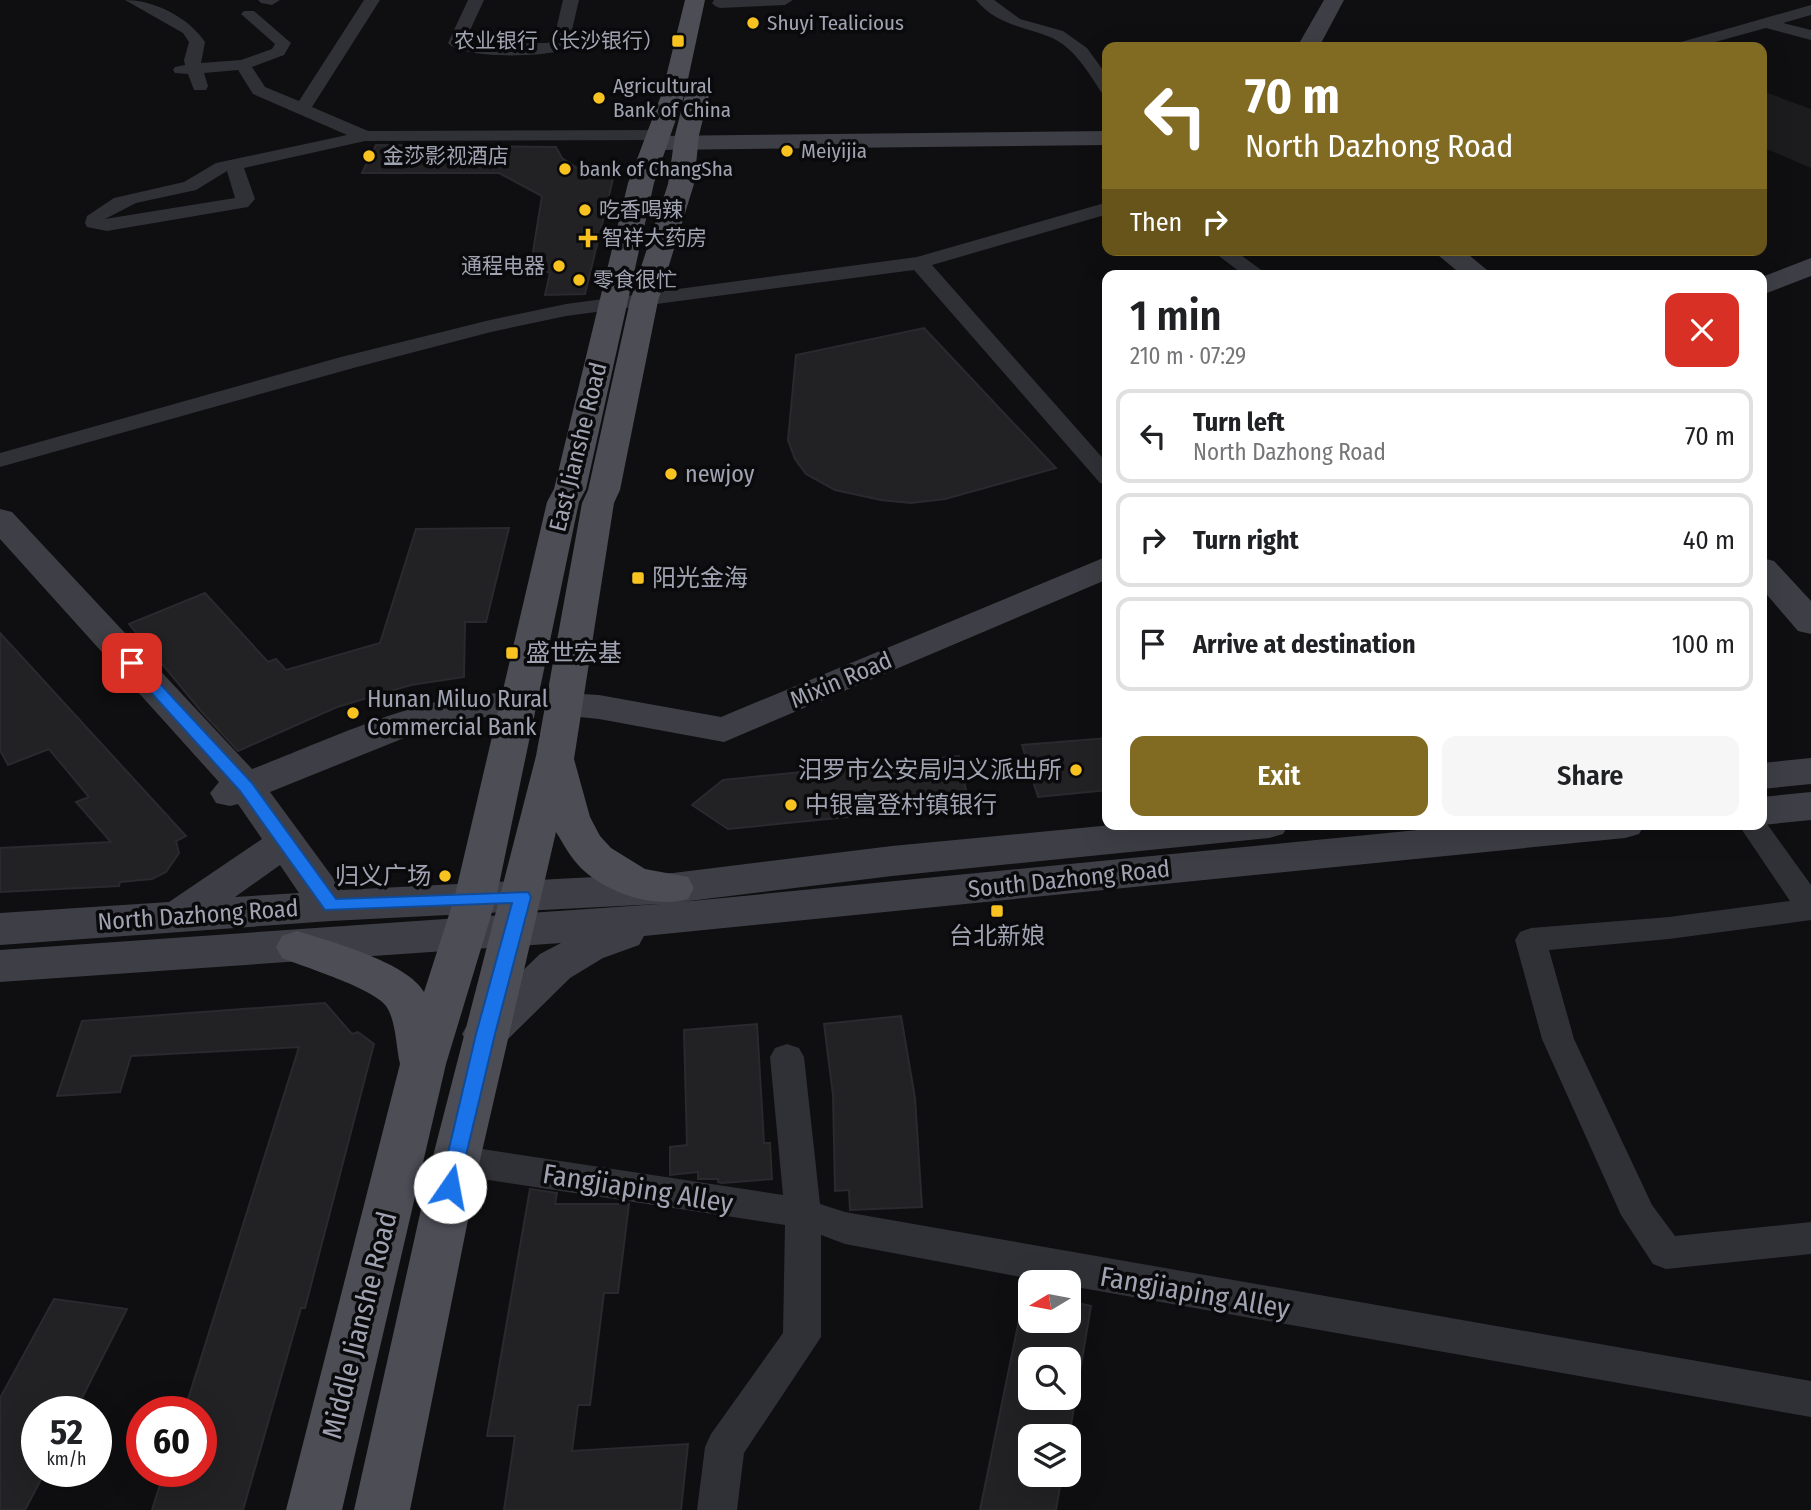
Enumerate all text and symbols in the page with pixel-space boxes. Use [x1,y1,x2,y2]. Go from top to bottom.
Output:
place label: Shuyi Tealicious [767,10,904,36]
marker: Shuyi Tealicious [745,15,761,31]
place label: 农业银行（长沙银行） [454,28,664,54]
marker: 农业银行（长沙银行） [670,33,686,49]
text: 70 m [1245,67,1340,126]
icon: left [1130,70,1221,161]
place label: Agricultural Bank of China [613,73,731,123]
marker: Agricultural Bank of China [591,90,607,106]
text: North Dazhong Road [1245,127,1513,165]
place label: Meiyijia [801,138,867,164]
place label: 金莎影视酒店 [383,143,509,169]
marker: Meiyijia [779,143,795,159]
marker: 金莎影视酒店 [361,148,377,164]
place label: bank of ChangSha [579,156,733,182]
marker: bank of ChangSha [557,161,573,177]
place label: 吃香喝辣 [599,197,683,223]
marker: 吃香喝辣 [577,202,593,218]
icon: right [1196,203,1234,241]
text: Then [1130,207,1182,238]
place label: 智祥大药房 [602,225,707,251]
marker: 智祥大药房 [580,230,596,246]
place label: 通程电器 [461,253,545,279]
marker: 通程电器 [551,258,567,274]
place label: 零食很忙 [593,267,677,293]
marker: 零食很忙 [571,272,587,288]
text: 1 min [1130,291,1221,341]
button: close [1665,293,1739,367]
text: 210 m · 07:29 [1130,342,1246,370]
street label: East Jianshe Road [543,359,613,535]
text: Turn left [1193,407,1285,438]
icon: left [1134,417,1172,455]
text: 70 m [1685,421,1735,452]
text: North Dazhong Road [1193,438,1386,466]
place label: newjoy [685,460,755,488]
marker: newjoy [663,466,679,482]
icon: right [1134,521,1172,559]
text: Turn right [1193,525,1299,556]
text: 40 m [1683,525,1735,556]
place label: 阳光金海 [652,564,748,592]
marker: 阳光金海 [630,570,646,586]
icon: arrive [1134,625,1172,663]
text: Arrive at destination [1193,629,1416,660]
text: 100 m [1672,629,1735,660]
pin [102,633,162,693]
place label: 盛世宏基 [526,639,622,667]
icon: arrive [113,644,151,682]
marker: 盛世宏基 [504,645,520,661]
street label: Mixin Road [786,646,896,714]
place label: Hunan Miluo Rural Commercial Bank [367,685,548,741]
marker: Hunan Miluo Rural Commercial Bank [345,705,361,721]
button: Exit [1130,736,1428,816]
button: Share [1442,736,1739,816]
place label: 汨罗市公安局归义派出所 [798,756,1062,784]
marker: 汨罗市公安局归义派出所 [1068,762,1084,778]
place label: 中银富登村镇银行 [805,791,997,819]
marker: 中银富登村镇银行 [783,797,799,813]
street label: South Dazhong Road [967,854,1171,904]
place label: 归义广场 [335,862,431,890]
marker: 归义广场 [437,868,453,884]
street label: North Dazhong Road [97,894,299,936]
marker: 台北新娘 [989,903,1005,919]
place label: 台北新娘 [949,922,1045,950]
position arrow [413,1150,487,1224]
street label: Fangjiaping Alley [540,1157,736,1220]
street label: Middle Jianshe Road [315,1208,404,1442]
street label: Fangjiaping Alley [1097,1260,1293,1326]
north arrow [1018,1270,1082,1334]
map controls [1018,1270,1081,1487]
button: search [1018,1347,1081,1410]
speed limit sign: 60 [126,1396,217,1487]
text: 52 [50,1411,83,1453]
button: layers [1018,1424,1081,1487]
text: km/h [46,1448,87,1470]

